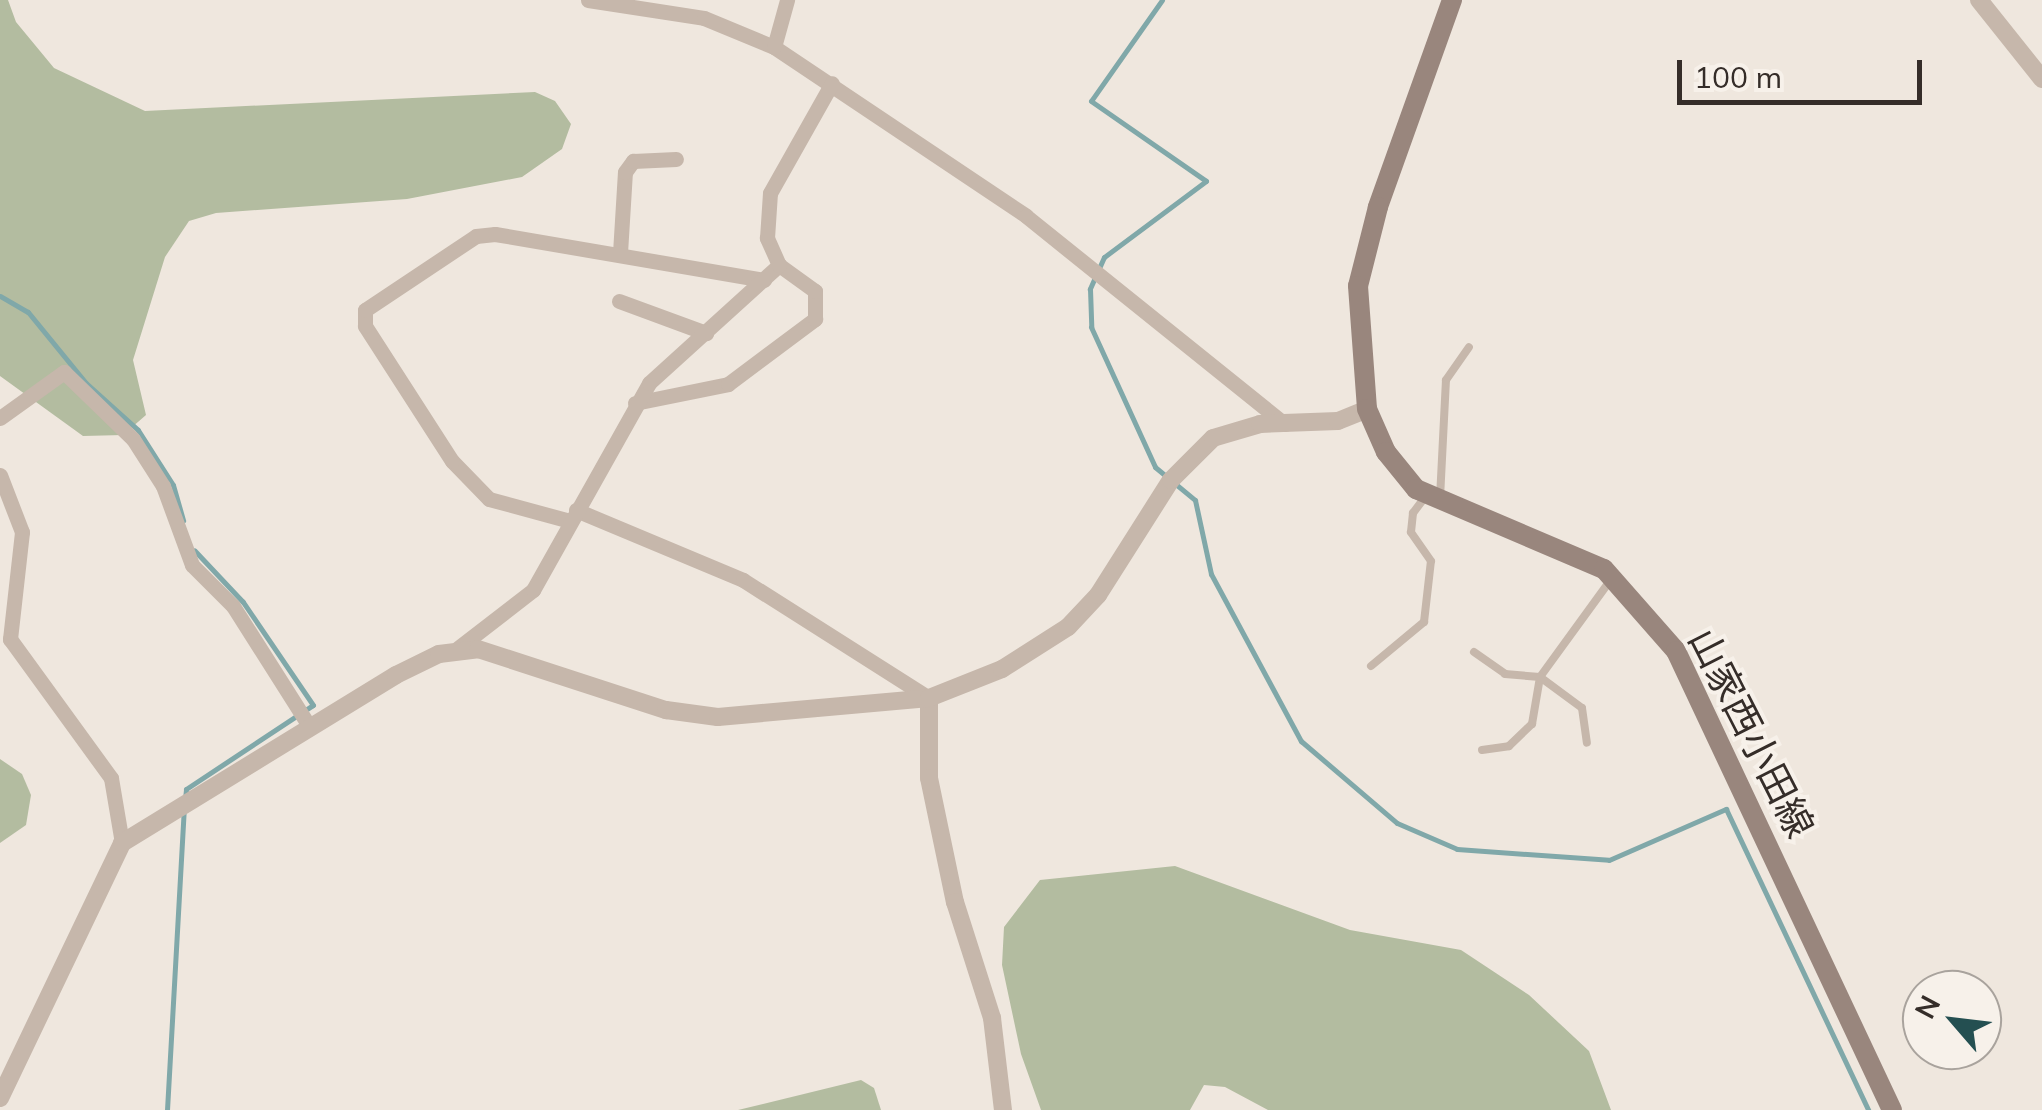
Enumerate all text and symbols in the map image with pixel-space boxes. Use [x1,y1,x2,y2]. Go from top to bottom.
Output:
scale bar [1682,40,1927,102]
text: 100 m [1694,58,1782,96]
street label: 山家西小田線 [1679,621,1823,845]
north arrow [1902,970,2002,1070]
text: N [1906,989,1947,1024]

